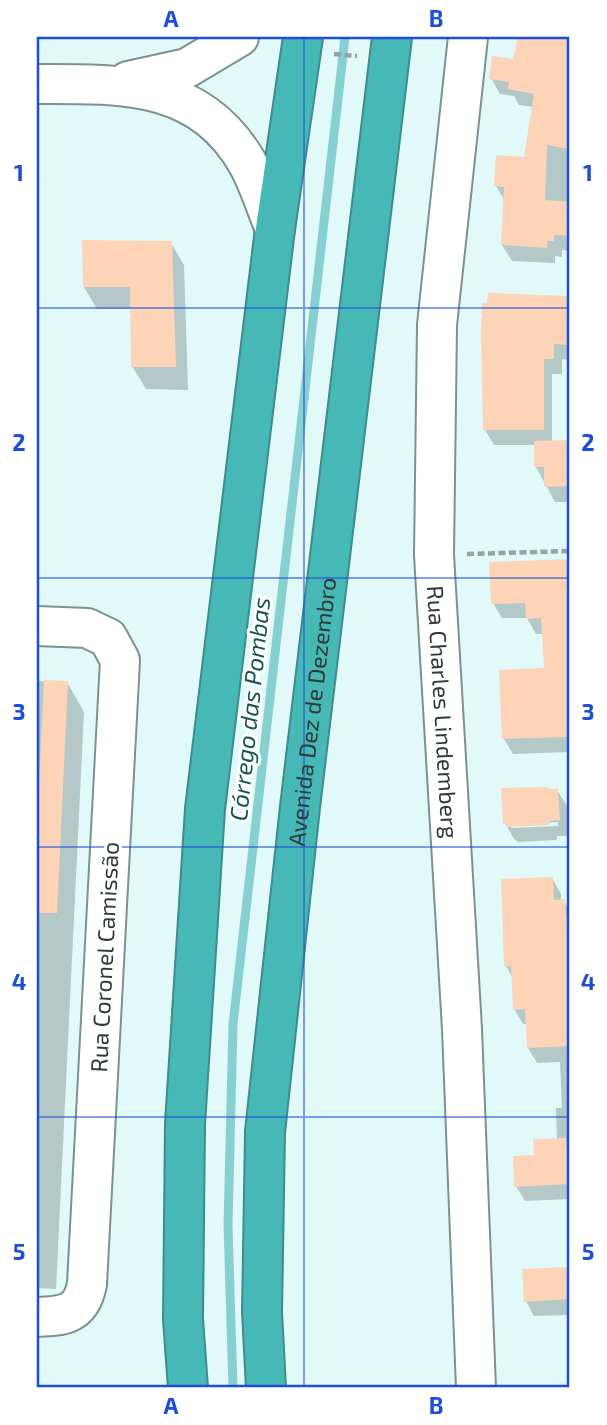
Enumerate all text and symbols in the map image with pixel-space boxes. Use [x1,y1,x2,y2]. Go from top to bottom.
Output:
text: A [163,4,179,32]
text: B [429,4,443,32]
text: 1 [14,158,24,186]
text: 1 [583,158,593,186]
text: 2 [12,428,26,456]
text: 2 [581,428,595,456]
street label: Avenida Dez de Dezembro [282,576,341,848]
street label: Rua Charles Lindemberg [422,585,465,840]
water label: Córrego das Pombas [223,596,275,822]
text: 3 [12,697,26,725]
text: 3 [581,697,595,725]
street label: Rua Coronel Camissão [84,841,124,1073]
text: 4 [12,967,26,995]
text: 4 [581,967,595,995]
text: 5 [13,1237,25,1265]
text: 5 [582,1237,594,1265]
text: A [163,1391,179,1419]
text: B [429,1391,443,1419]

